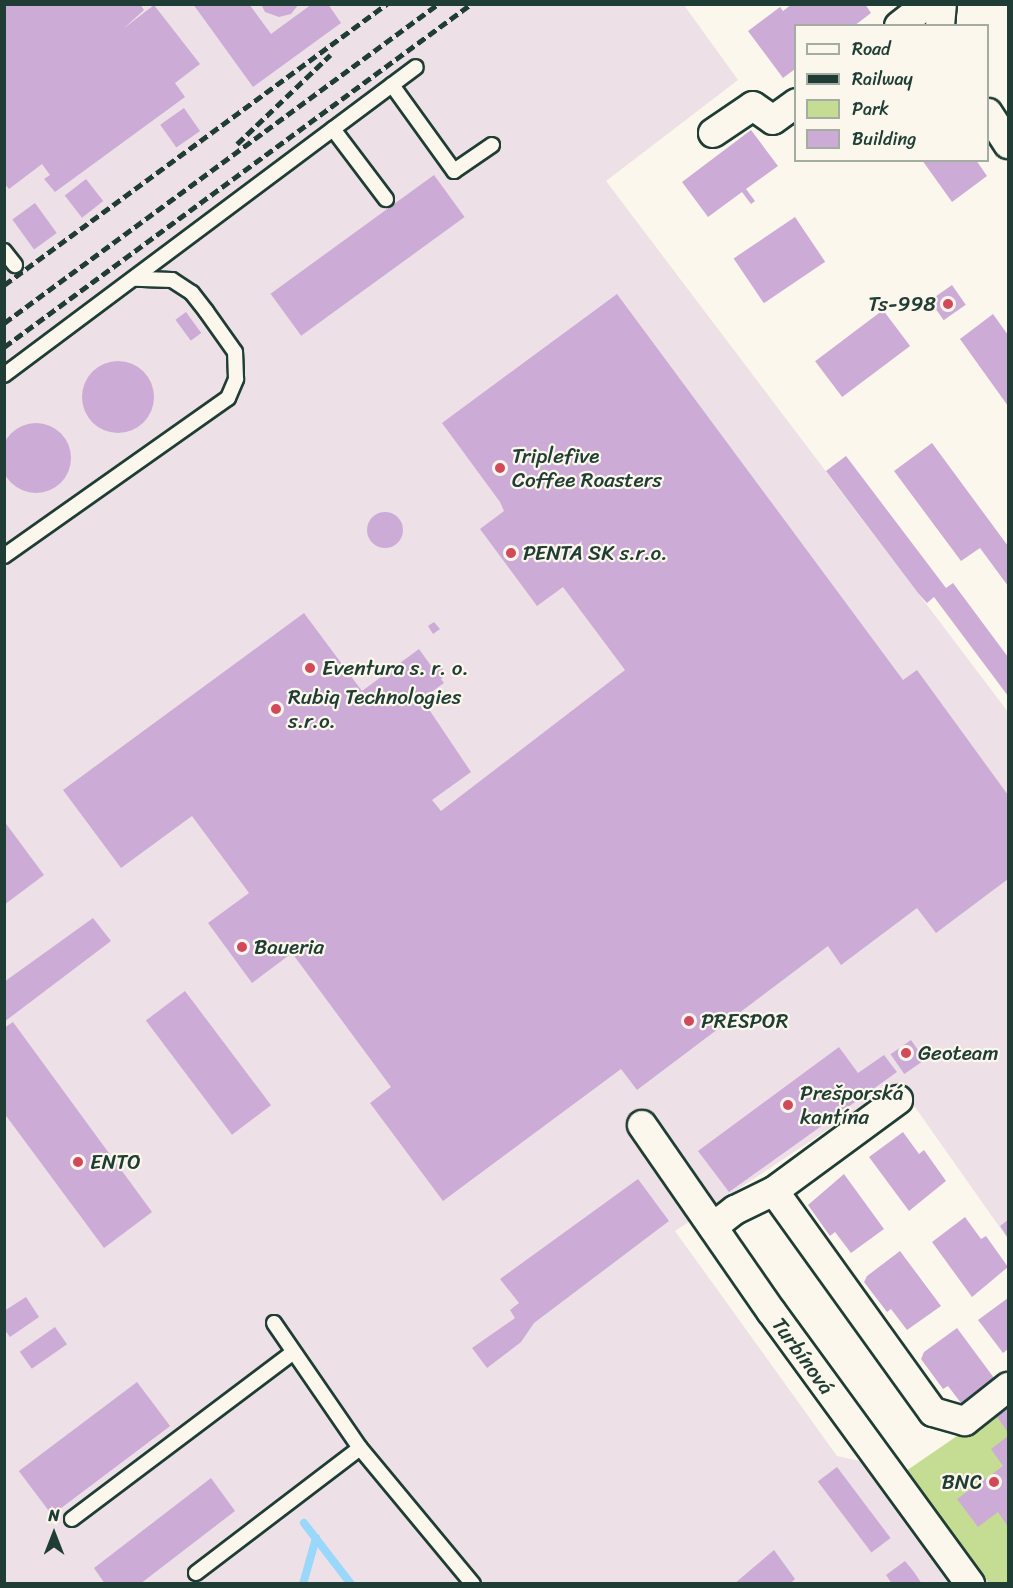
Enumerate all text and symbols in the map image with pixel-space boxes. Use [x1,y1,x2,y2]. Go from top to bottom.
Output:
legend [794,24,989,162]
text: Road [852,33,891,65]
text: Railway [852,63,913,95]
text: Park [852,93,889,125]
text: Building [852,123,916,155]
place label: Ts-998 [868,291,936,317]
marker: Ts-998 [941,297,955,311]
place label: Triplefive Coffee Roasters [512,443,662,493]
marker: Triplefive Coffee Roasters [493,461,507,475]
place label: PENTA SK s.r.o. [523,540,668,566]
marker: PENTA SK s.r.o. [504,546,518,560]
place label: Eventura s. r. o. [322,655,467,681]
marker: Eventura s. r. o. [303,661,317,675]
place label: Rubiq Technologies s.r.o. [288,684,461,734]
marker: Rubiq Technologies s.r.o. [269,702,283,716]
place label: Baueria [254,934,324,960]
marker: Baueria [235,940,249,954]
place label: PRESPOR [701,1008,788,1034]
marker: PRESPOR [682,1014,696,1028]
place label: Geoteam [918,1040,999,1066]
marker: Geoteam [899,1046,913,1060]
place label: Prešporská kantína [800,1080,904,1130]
marker: Prešporská kantína [781,1098,795,1112]
place label: ENTO [90,1149,141,1175]
marker: ENTO [71,1155,85,1169]
street label: Turbínová [767,1313,839,1399]
place label: BNC [941,1469,982,1495]
marker: BNC [987,1475,1001,1489]
text: N [48,1501,60,1530]
north arrow [24,1504,84,1564]

